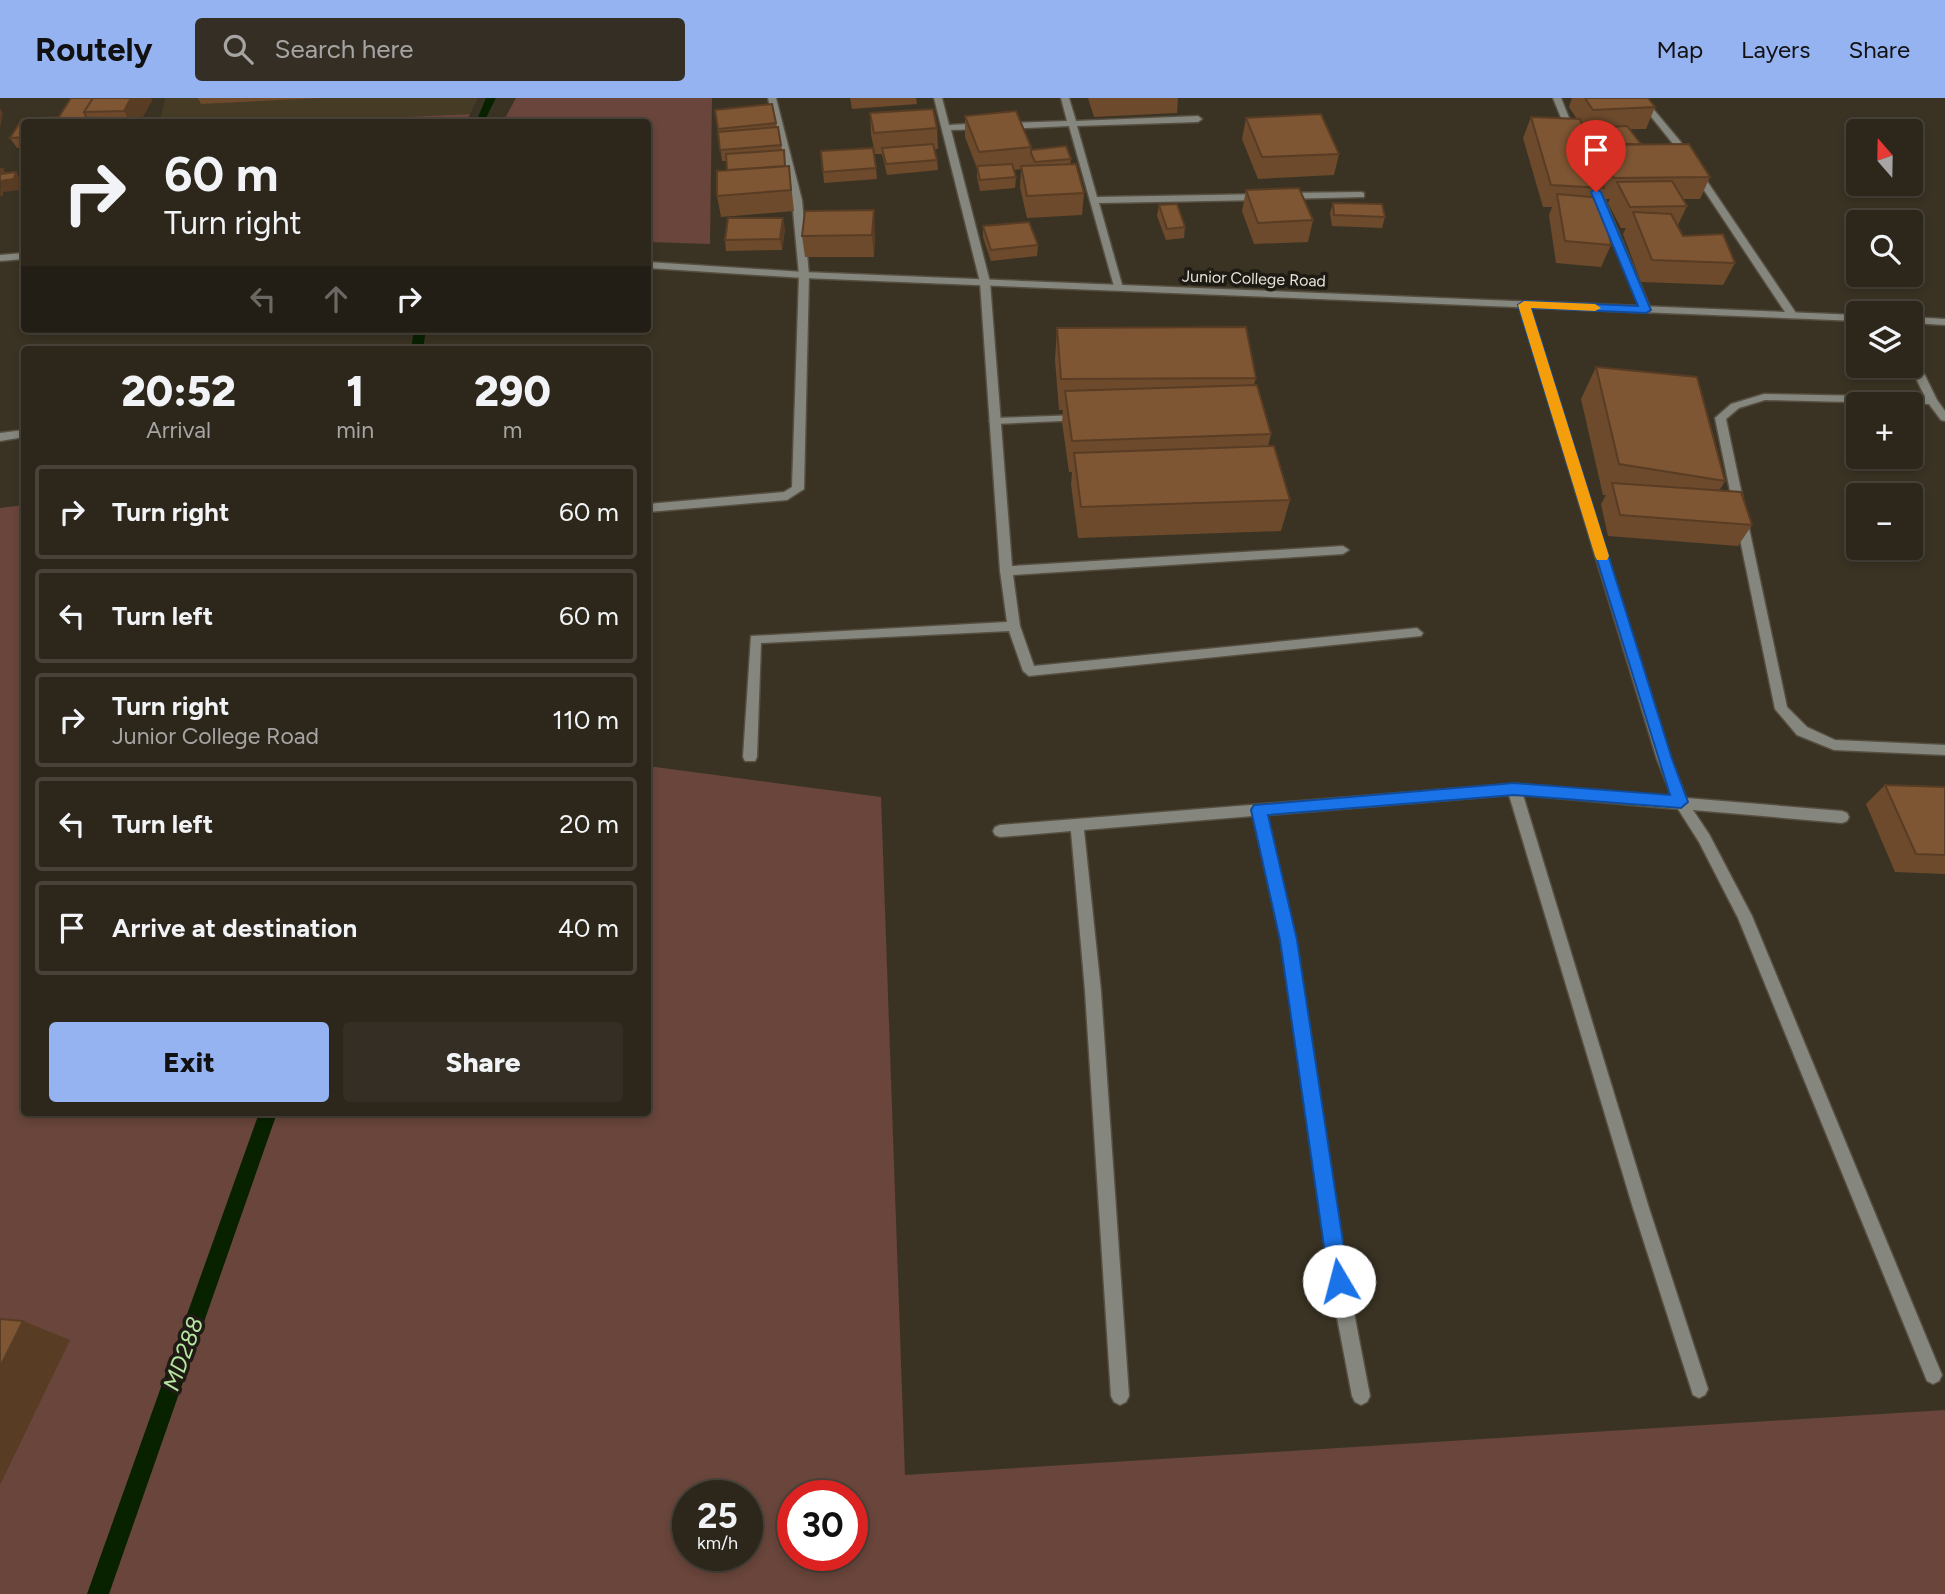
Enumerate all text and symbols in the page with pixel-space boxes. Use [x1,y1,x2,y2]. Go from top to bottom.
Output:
search box [195,18,685,81]
text: Routely [35,30,153,69]
icon: search [219,30,257,68]
text: Search here [275,33,414,65]
text: Map [1656,35,1703,64]
text: Layers [1741,35,1810,64]
text: Share [1848,35,1910,64]
north arrow [1846,119,1923,196]
map controls [1846,119,1923,560]
pin [1566,120,1626,192]
icon: arrive [1577,131,1615,169]
text: 60 m [164,144,279,203]
icon: right [49,147,140,238]
text: Turn right [164,204,302,242]
button: search [1846,210,1923,287]
street label: Junior College Road [1182,266,1326,291]
icon: left [244,280,282,318]
icon: ahead [317,280,355,318]
icon: right [390,280,428,318]
button: layers [1846,301,1923,378]
text: 20:52 [121,366,236,417]
text: 1 [346,366,364,417]
text: 290 [474,366,551,417]
button: + [1846,392,1923,469]
text: Arrival [146,416,211,444]
text: min [336,416,374,444]
text: m [503,416,522,444]
button: − [1846,483,1923,560]
icon: right [53,493,91,531]
text: Turn right [112,496,229,528]
text: 60 m [559,496,619,528]
icon: left [53,597,91,635]
text: Turn left [112,600,213,632]
text: 60 m [559,600,619,632]
text: Turn right [112,690,229,722]
icon: right [53,701,91,739]
text: 110 m [552,704,619,736]
text: Junior College Road [112,722,319,750]
icon: left [53,805,91,843]
text: Turn left [112,808,213,840]
text: 20 m [559,808,619,840]
icon: arrive [53,909,91,947]
text: Arrive at destination [112,912,357,944]
text: 40 m [558,912,619,944]
button: Exit [49,1022,329,1102]
button: Share [343,1022,623,1102]
position arrow [1302,1244,1376,1318]
water label: MD288 [157,1313,209,1395]
speed limit sign: 30 [777,1480,868,1571]
text: 25 [697,1495,738,1537]
text: km/h [697,1532,738,1554]

